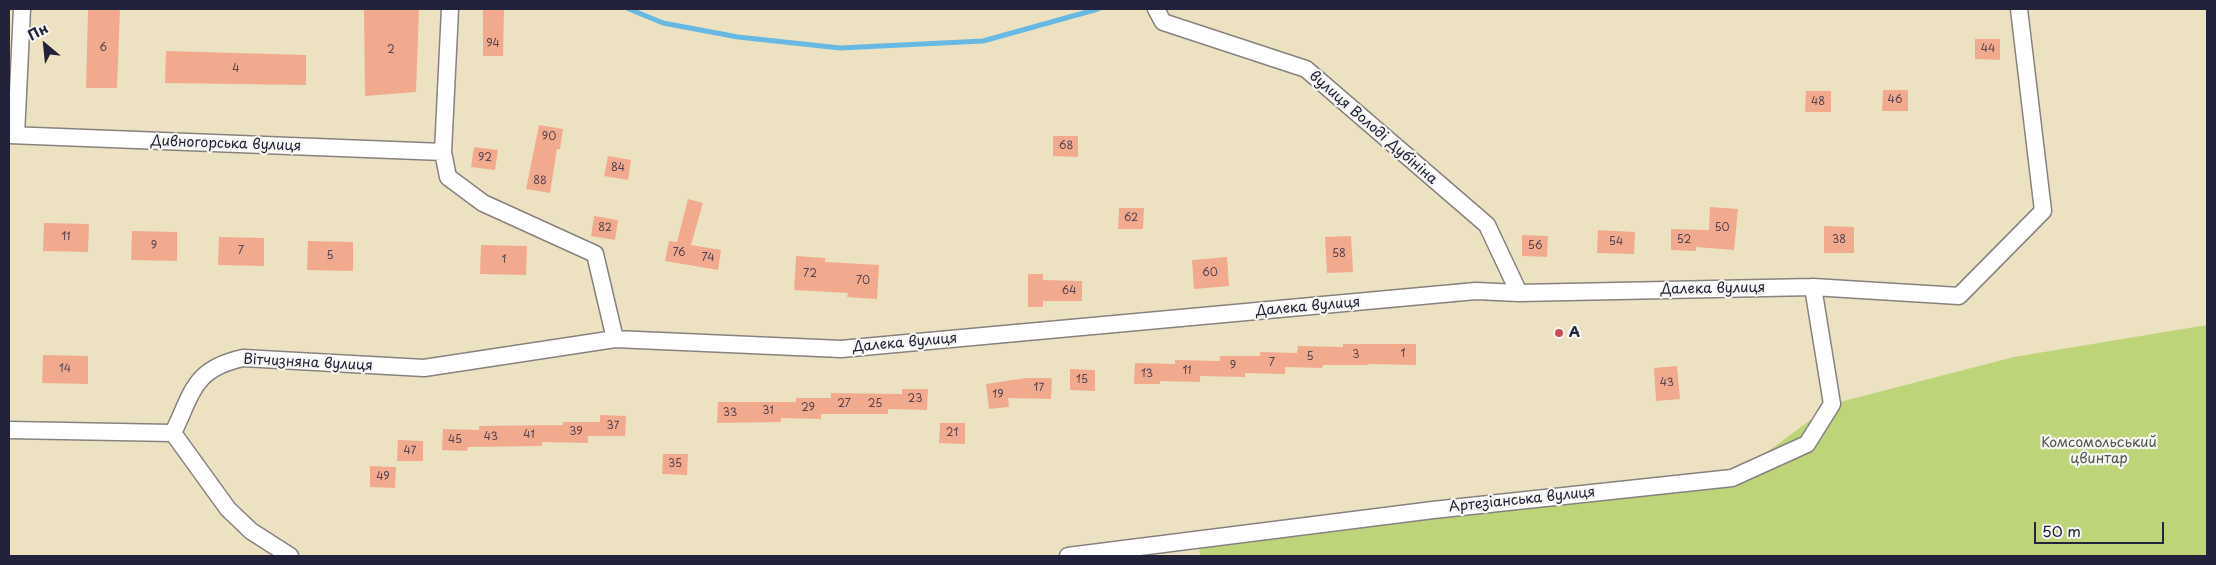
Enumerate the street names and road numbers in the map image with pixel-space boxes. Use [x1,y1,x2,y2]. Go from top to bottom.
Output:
street label: вулиця Володі Дубініна [1306,68,1440,188]
street label: Дивногорська вулиця [151,133,301,155]
street label: Далека вулиця [1661,280,1765,298]
street label: Далека вулиця [1255,294,1361,320]
street label: Далека вулиця [852,330,958,356]
street label: Вітчизняна вулиця [243,351,373,375]
street label: Артезіанська вулиця [1448,484,1596,516]

